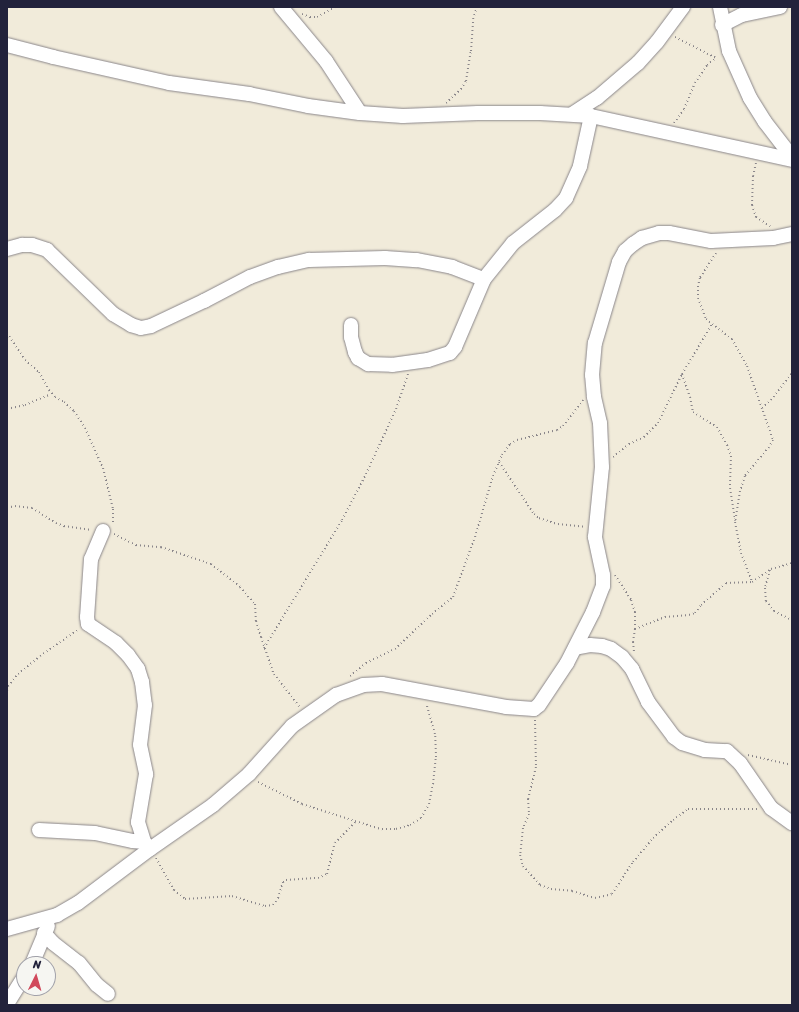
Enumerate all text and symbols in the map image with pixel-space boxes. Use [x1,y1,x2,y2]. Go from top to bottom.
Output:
text: N [32,955,42,974]
north arrow [16,956,56,996]

